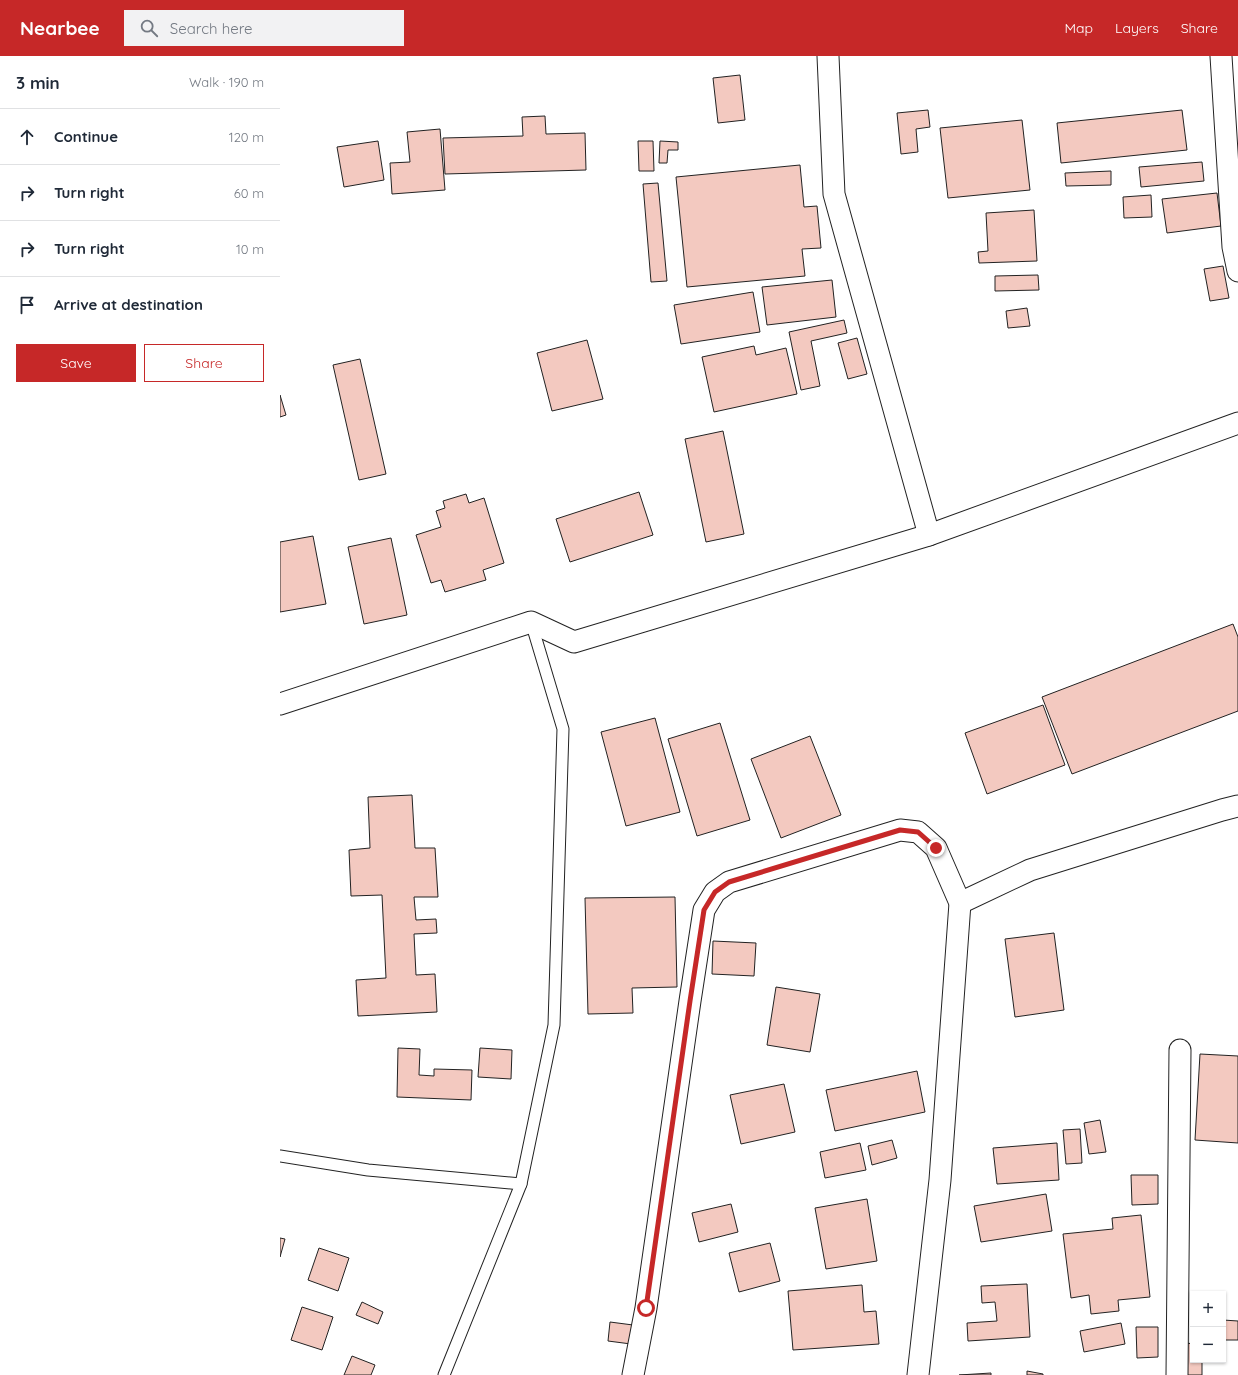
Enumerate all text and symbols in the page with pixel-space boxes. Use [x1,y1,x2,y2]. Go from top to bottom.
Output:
search box [124,10,404,46]
text: Nearbee [20,16,100,40]
icon: search [138,17,160,39]
text: Search here [170,19,253,38]
text: Map [1064,19,1093,37]
text: Layers [1115,19,1159,37]
text: Share [1181,19,1218,37]
text: 3 min [16,72,60,93]
text: Walk · 190 m [189,74,264,90]
icon: ahead [16,126,38,148]
text: Continue [54,127,118,146]
text: 120 m [229,129,264,145]
icon: right [16,182,38,204]
text: Turn right [54,183,125,202]
text: 60 m [234,185,264,201]
icon: right [16,238,38,260]
text: Turn right [54,239,125,258]
text: 10 m [236,241,264,257]
icon: arrive [16,294,38,316]
text: Arrive at destination [54,295,203,314]
button: Save [16,344,136,382]
button: Share [144,344,264,382]
route end [927,839,945,857]
map controls [1190,1291,1226,1363]
button: + [1190,1291,1226,1327]
route start [637,1299,655,1317]
button: − [1190,1327,1226,1363]

